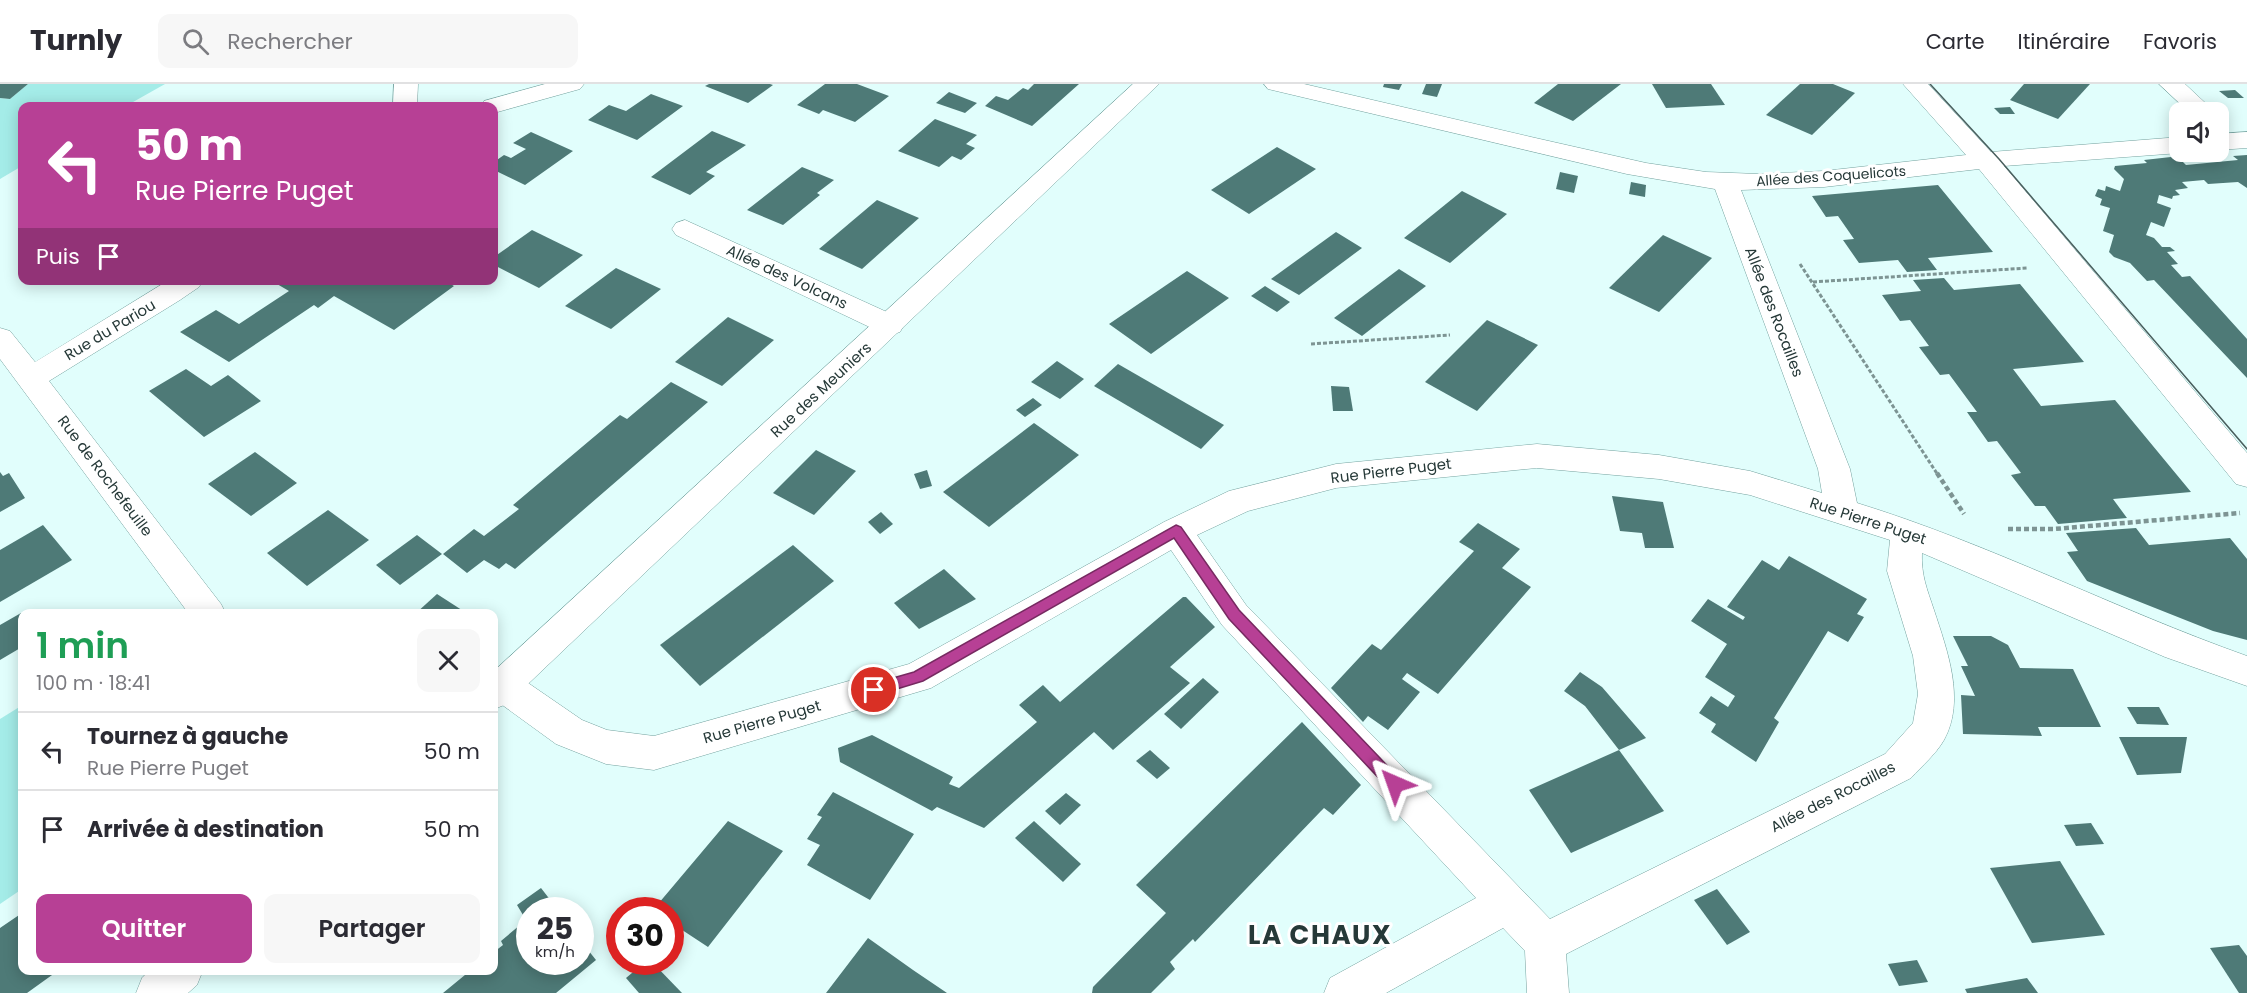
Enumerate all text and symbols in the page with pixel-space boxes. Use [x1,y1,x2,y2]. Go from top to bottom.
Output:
search box [158,14,578,68]
text: Turnly [30,21,122,60]
icon: search [179,25,212,58]
text: Rechercher [227,26,353,57]
text: Carte [1926,27,1985,56]
text: Itinéraire [2018,27,2110,56]
text: Favoris [2143,27,2217,56]
map controls [2169,102,2229,162]
button: sound [2169,102,2229,162]
text: 50 m [135,116,243,175]
icon: left [36,126,114,204]
street label: Allée des Coquelicots [1755,161,1907,191]
text: Rue Pierre Puget [135,172,353,209]
street label: Allée des Volcans [723,239,851,314]
icon: arrive [92,240,125,273]
text: Puis [36,241,80,272]
street label: Allée des Rocailles [1740,244,1809,380]
street label: Rue du Pariou [60,294,159,365]
street label: Rue des Meuniers [766,337,876,442]
street label: Rue de Rochefeuille [53,411,158,540]
street label: Rue Pierre Puget [1329,453,1452,488]
street label: Rue Pierre Puget [1807,492,1929,549]
text: 1 min [36,620,129,671]
button: close [417,629,480,692]
pin [848,664,899,715]
text: 100 m · 18:41 [36,669,151,697]
icon: arrive [857,673,890,706]
street label: Rue Pierre Puget [701,695,823,748]
text: Tournez à gauche [87,721,288,752]
icon: left [36,735,69,768]
text: 50 m [424,736,480,767]
position arrow [1363,752,1427,816]
text: Rue Pierre Puget [87,754,249,782]
street label: Allée des Rocailles [1767,756,1899,837]
icon: arrive [36,813,69,846]
text: Arrivée à destination [87,814,324,845]
text: 50 m [424,814,480,845]
button: Quitter [36,894,252,963]
button: Partager [264,894,480,963]
speed limit sign: 30 [606,897,684,975]
text: 25 [537,907,573,950]
district label: LA CHAUX [1248,917,1392,953]
text: km/h [535,941,575,962]

